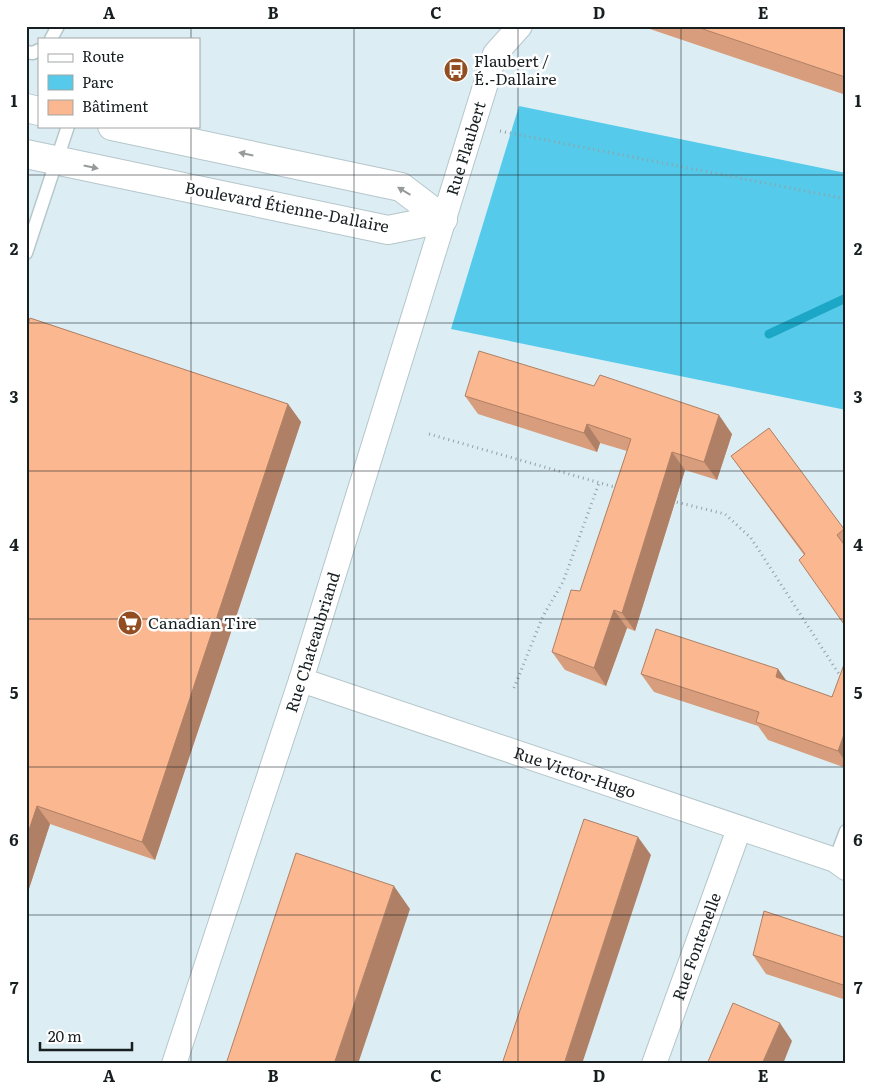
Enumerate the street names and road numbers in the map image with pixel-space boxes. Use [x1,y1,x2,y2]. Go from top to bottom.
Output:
street label: Rue Flaubert [439,98,491,198]
street label: Boulevard Étienne-Dallaire [183,174,391,238]
street label: Rue Chateaubriand [278,568,345,715]
street label: Rue Victor-Hugo [511,740,639,803]
street label: Rue Fontenelle [665,889,726,1003]

